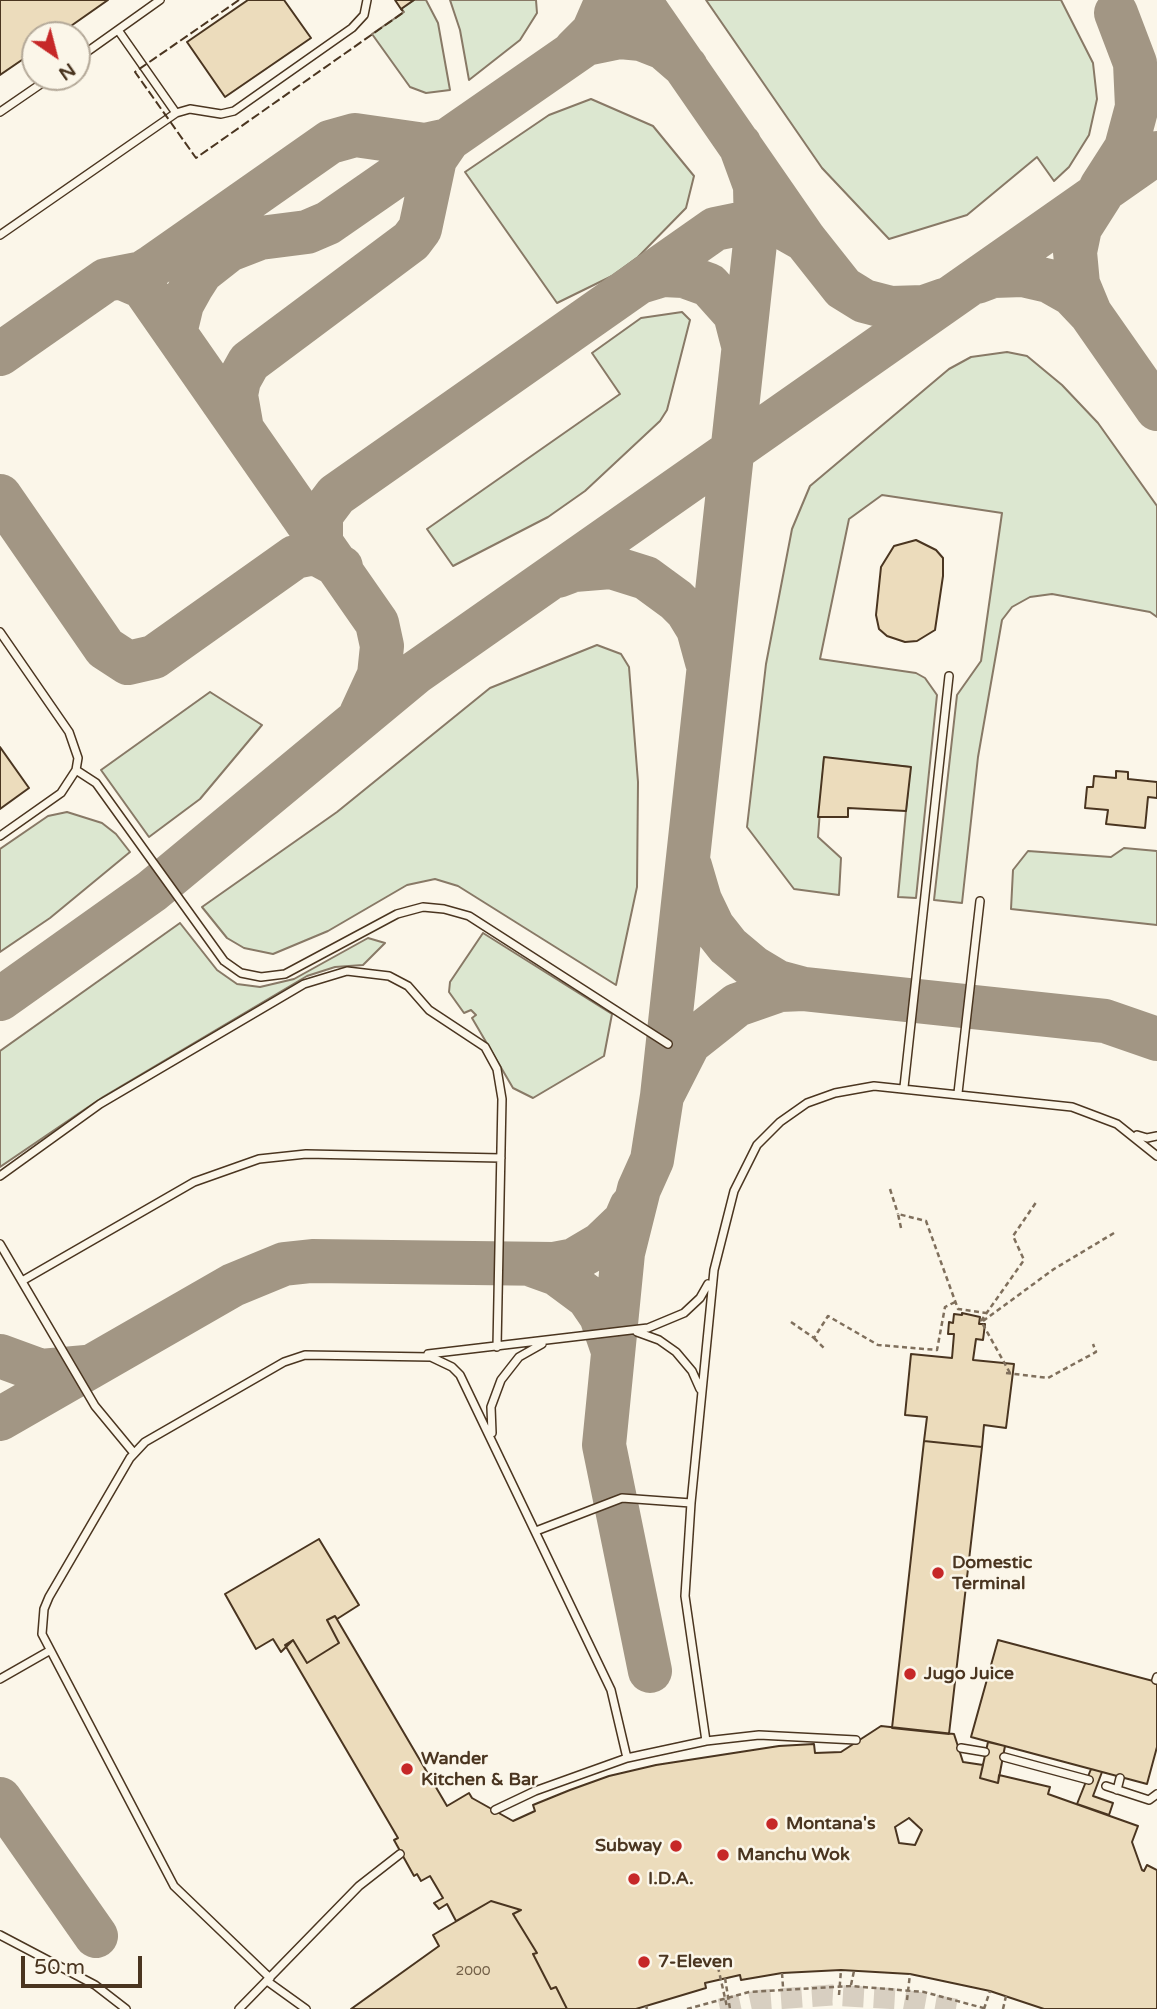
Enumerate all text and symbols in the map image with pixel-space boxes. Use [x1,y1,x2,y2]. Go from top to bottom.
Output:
north arrow [21,21,91,91]
text: N [54,58,79,85]
place label: Domestic Terminal [952,1552,1032,1594]
marker: Domestic Terminal [930,1565,946,1581]
place label: Jugo Juice [924,1663,1014,1685]
marker: Jugo Juice [902,1666,918,1682]
place label: Wander Kitchen & Bar [421,1748,538,1790]
marker: Wander Kitchen & Bar [399,1761,415,1777]
place label: Montana's [786,1813,876,1835]
marker: Montana's [764,1816,780,1832]
place label: Subway [595,1835,662,1857]
marker: Subway [668,1838,684,1854]
place label: Manchu Wok [737,1844,850,1866]
marker: Manchu Wok [715,1847,731,1863]
place label: I.D.A. [648,1868,694,1890]
marker: I.D.A. [626,1871,642,1887]
scale bar [24,1942,145,1986]
place label: 7-Eleven [658,1951,733,1973]
marker: 7-Eleven [636,1954,652,1970]
text: 50 m [34,1955,85,1980]
house number: 2000 [455,1963,491,1979]

